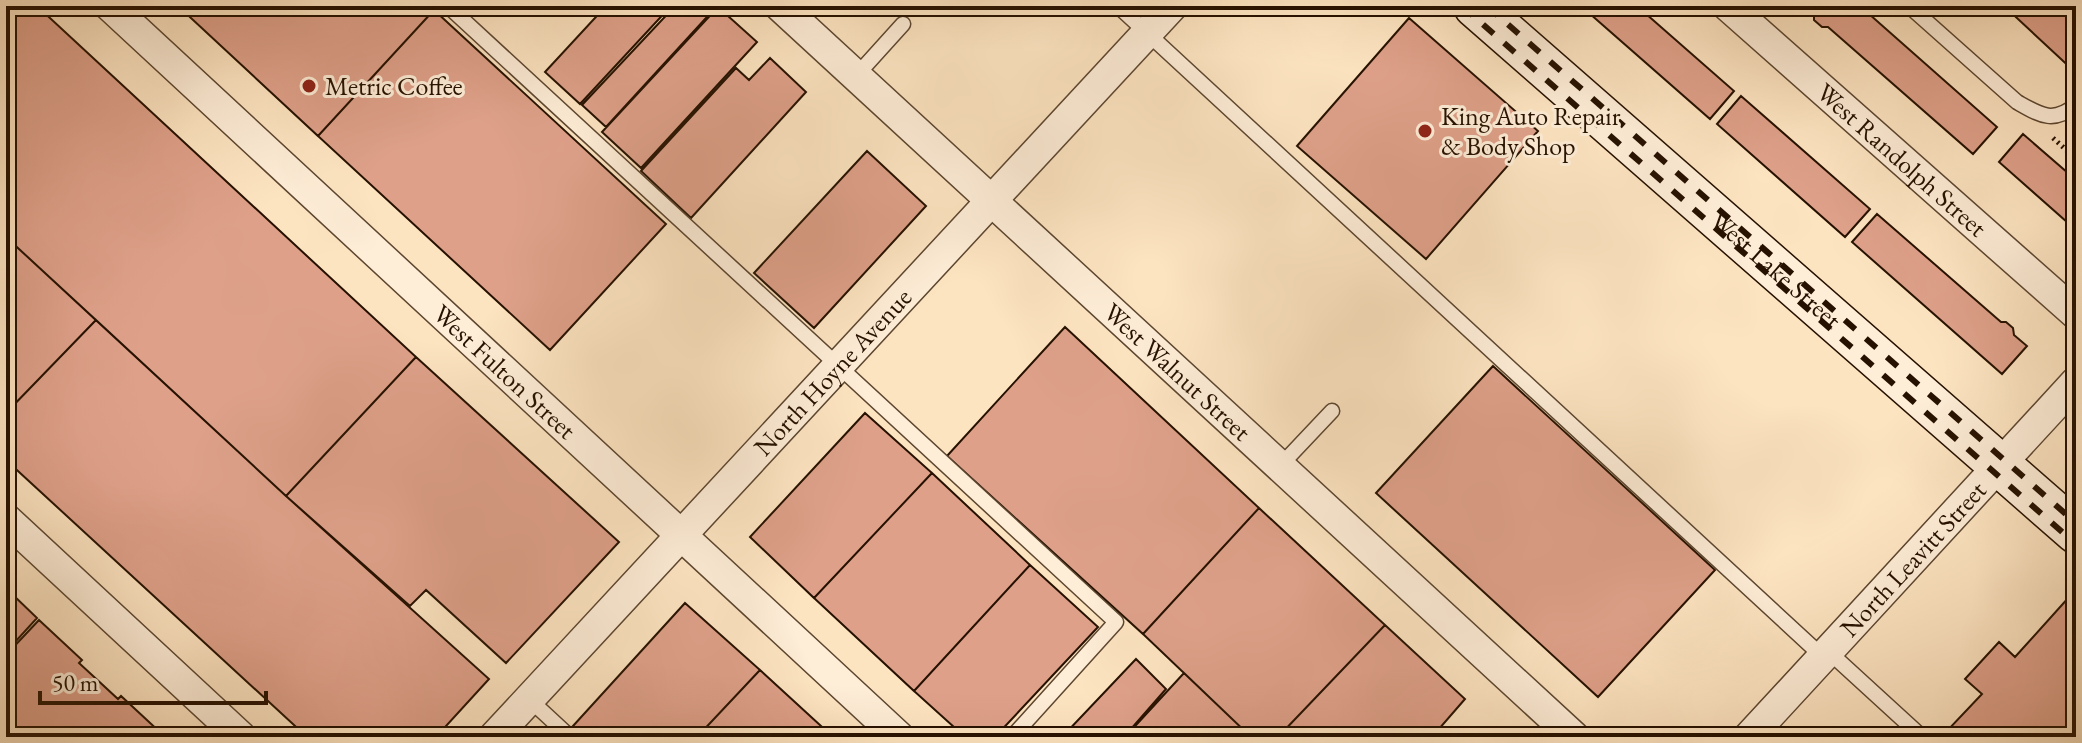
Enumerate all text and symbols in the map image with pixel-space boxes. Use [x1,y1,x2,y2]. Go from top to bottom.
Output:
place label: Metric Coffee [325,69,463,103]
street label: West Randolph Street [1809,75,1994,244]
marker: Metric Coffee [300,77,318,95]
place label: King Auto Repair & Body Shop [1441,99,1621,163]
marker: King Auto Repair & Body Shop [1416,122,1434,140]
street label: West Lake Street [1703,203,1849,336]
street label: North Hoyne Avenue [746,281,919,463]
street label: West Walnut Street [1096,295,1258,448]
street label: West Fulton Street [426,297,584,446]
street label: North Leavitt Street [1833,474,1993,644]
scale bar [40,655,266,705]
text: 50 m [52,667,99,698]

